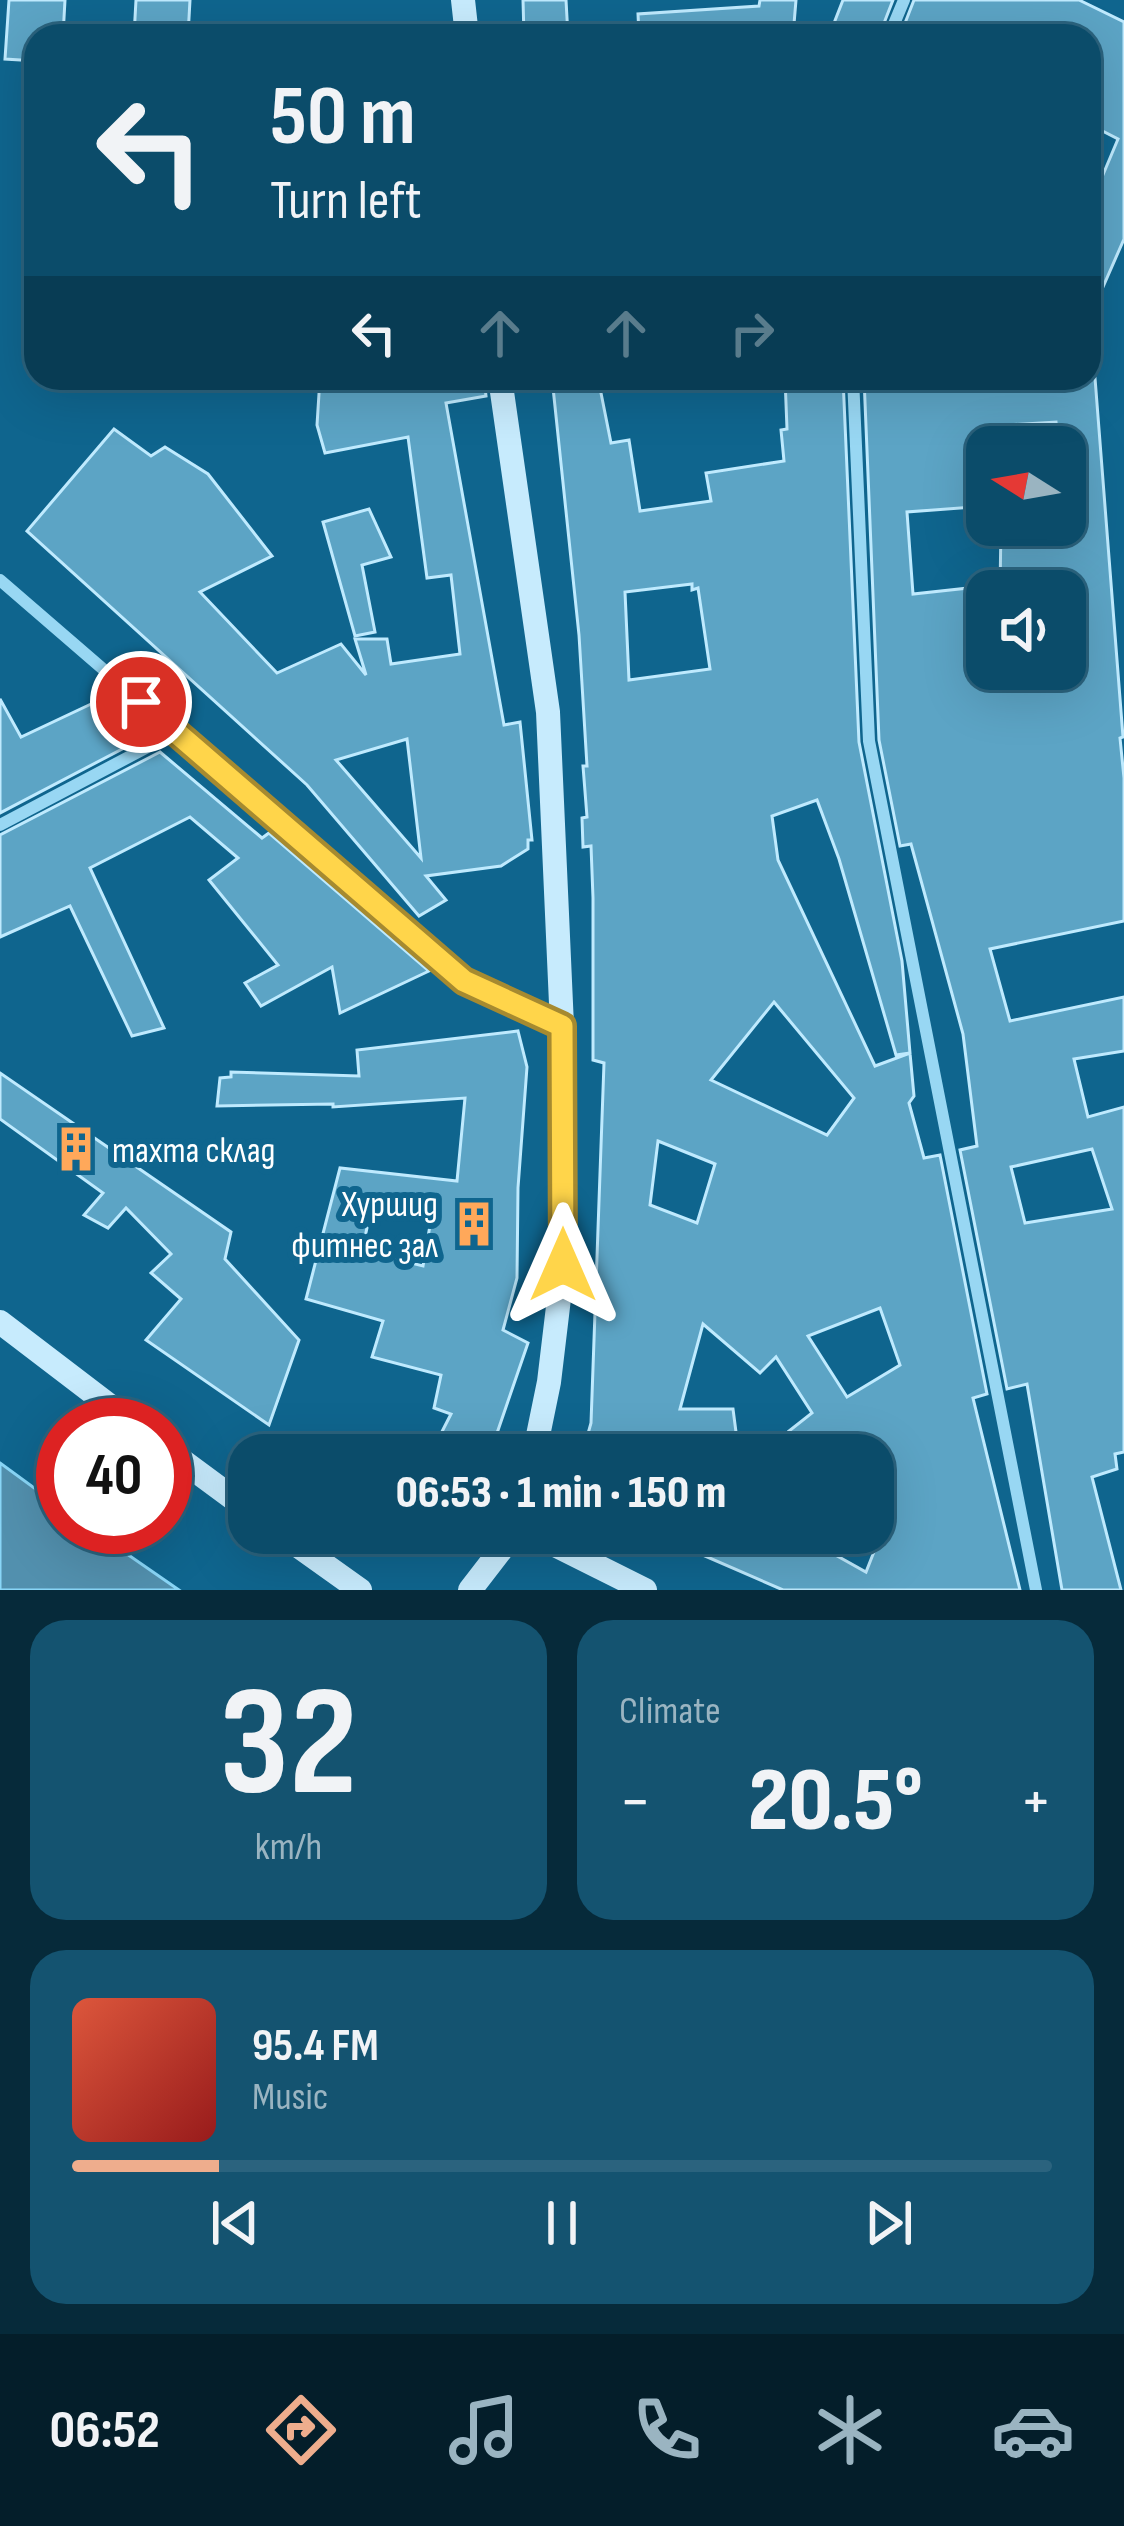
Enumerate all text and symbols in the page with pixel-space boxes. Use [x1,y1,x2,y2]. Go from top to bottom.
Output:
text: 50 m [270,67,416,168]
icon: left [72,72,228,228]
text: Turn left [270,169,422,234]
icon: left [341,300,407,366]
icon: ahead [467,300,533,366]
icon: ahead [593,300,659,366]
icon: right [719,300,785,366]
north arrow [966,426,1086,546]
map controls [966,426,1086,690]
button: sound [966,570,1086,690]
pin [90,651,192,753]
icon: arrive [108,669,174,735]
building icon: тахта склад [51,1124,101,1174]
place label: тахта склад [112,1130,275,1173]
place label: Хуршид фитнес зал [291,1184,438,1268]
building icon: Хуршид фитнес зал [449,1199,499,1249]
position arrow [500,1202,626,1328]
speed limit sign: 40 [36,1398,192,1554]
text: 06:53 · 1 min · 150 m [396,1466,726,1521]
text: 32 [219,1652,358,1839]
text: Climate [619,1688,721,1735]
text: 20.5° [748,1748,923,1856]
text: − [619,1763,651,1842]
text: + [1020,1763,1052,1842]
text: km/h [255,1824,322,1871]
text: 95.4 FM [252,2019,379,2074]
text: Music [252,2074,328,2121]
icon: previous [202,2190,268,2256]
icon: pause [529,2190,595,2256]
icon: next [856,2190,922,2256]
icon: directions [259,2388,343,2472]
icon: music [442,2388,526,2472]
icon: phone [625,2388,709,2472]
icon: climate [808,2388,892,2472]
icon: car [991,2388,1075,2472]
text: 06:52 [49,2398,160,2463]

